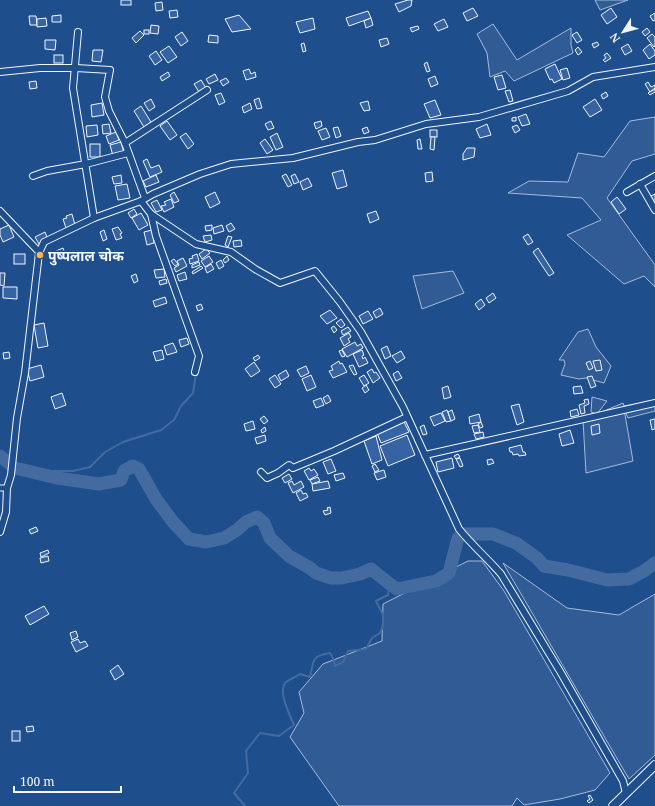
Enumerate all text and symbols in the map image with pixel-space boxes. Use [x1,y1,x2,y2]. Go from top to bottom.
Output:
north arrow [603,12,643,52]
text: N [606,30,623,46]
place label: पुष्पलाल चोक [48,246,124,266]
marker: पुष्पलाल चोक [35,250,45,260]
scale bar [14,768,121,794]
text: 100 m [20,773,55,790]

